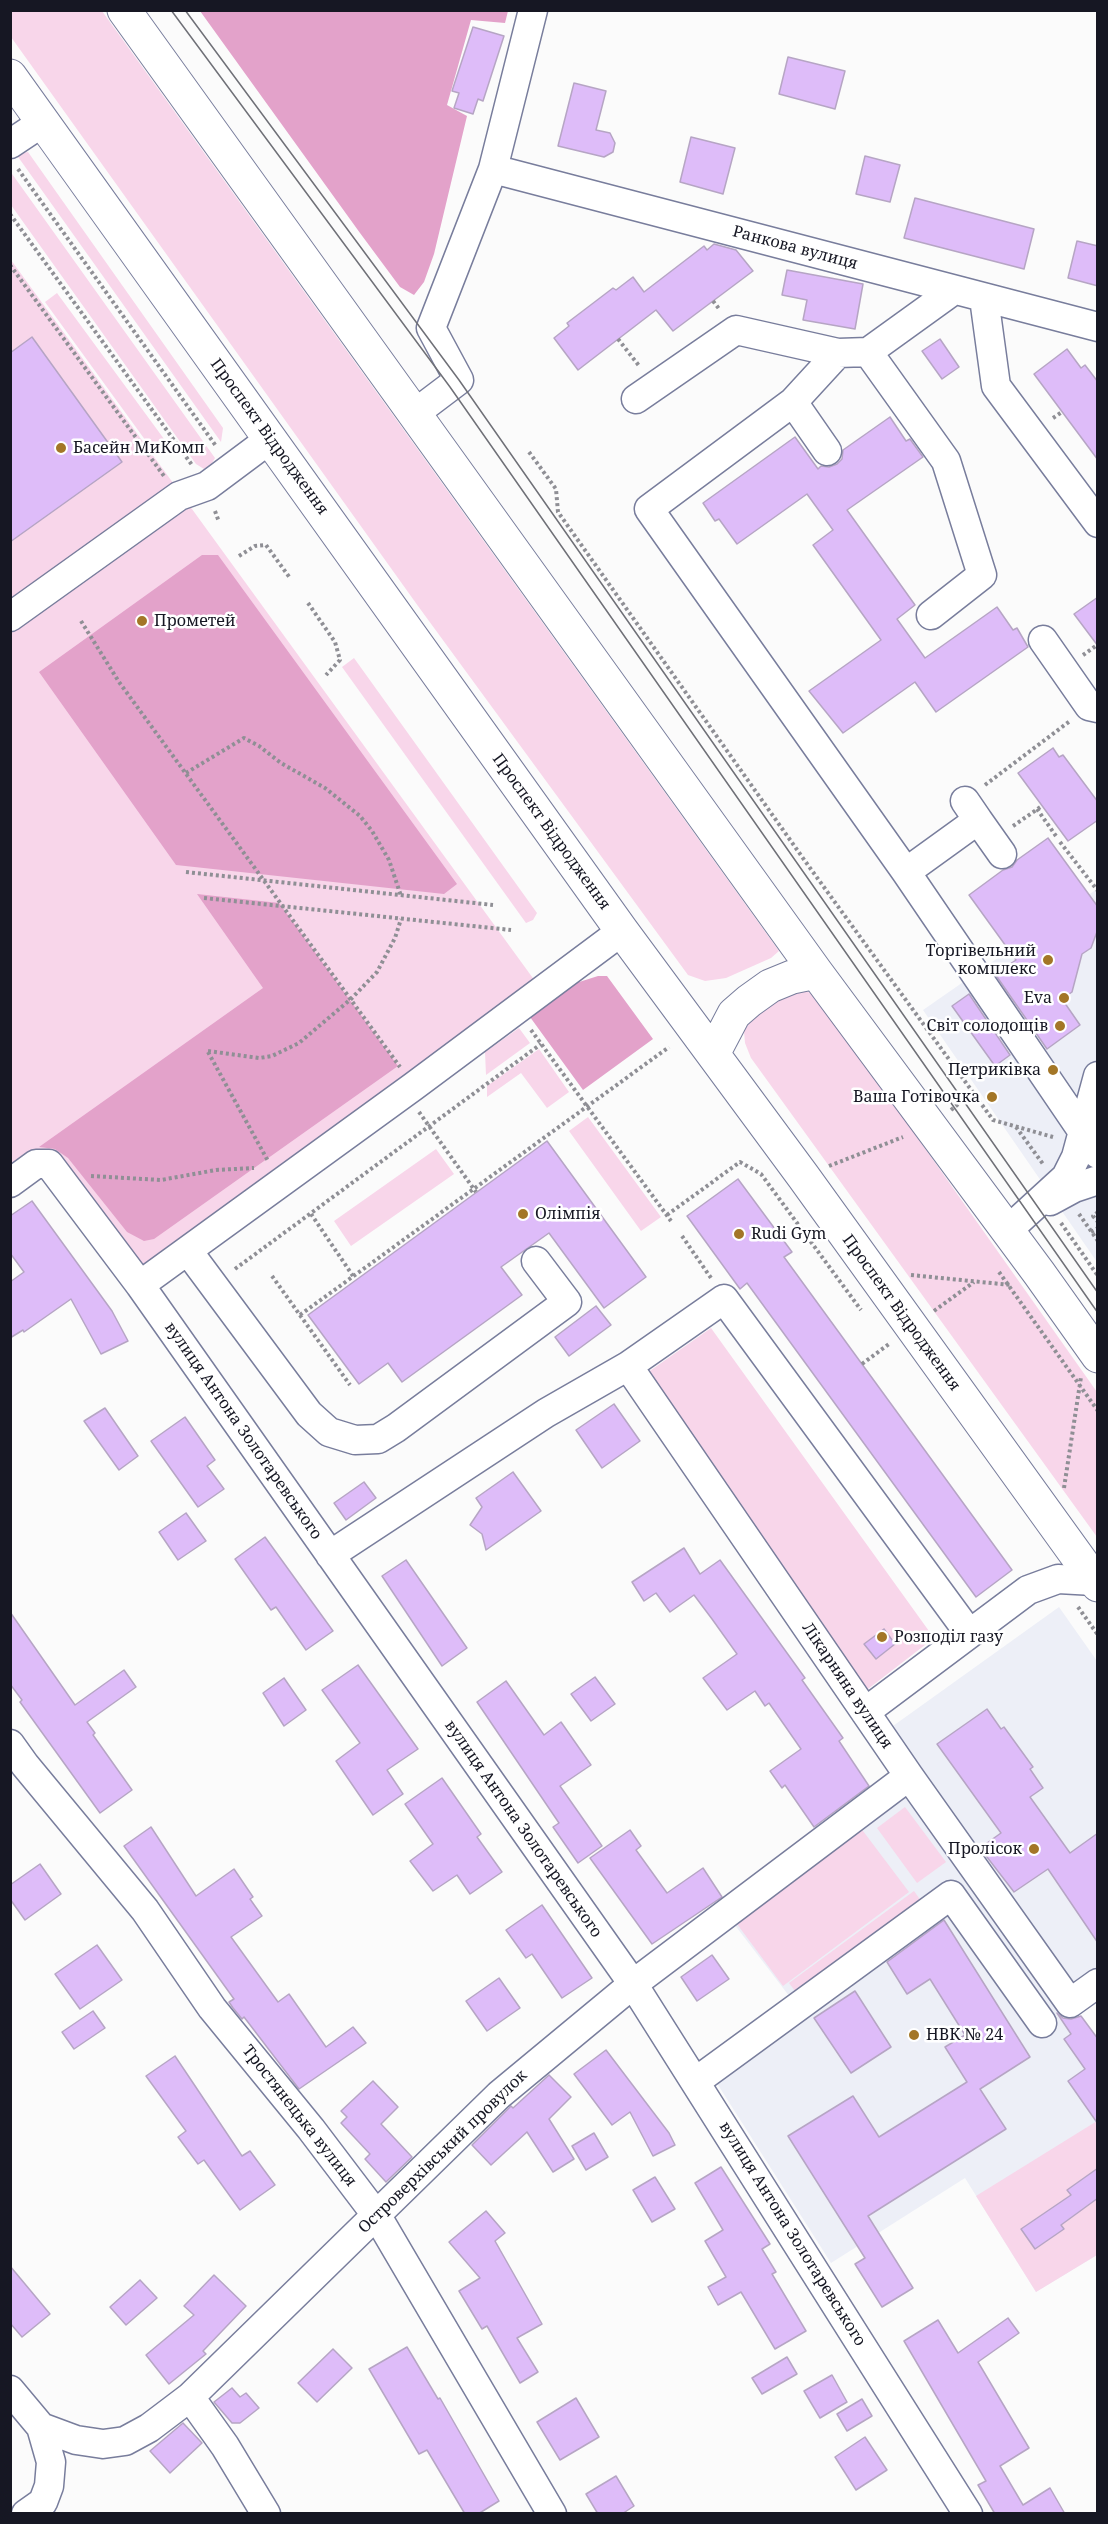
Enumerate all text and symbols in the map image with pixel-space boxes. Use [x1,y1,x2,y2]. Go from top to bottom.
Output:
street label: Ранкова вулиця [730,222,860,274]
street label: Проспект Відродження [206,355,332,519]
place label: Басейн МиКомп [73,438,205,458]
marker: Басейн МиКомп [54,441,68,455]
place label: Прометей [154,611,236,631]
marker: Прометей [135,614,149,628]
street label: Проспект Відродження [488,750,614,914]
place label: Торгівельний комплекс [925,941,1036,979]
marker: Торгівельний комплекс [1041,953,1055,967]
place label: Eva [1024,988,1052,1008]
marker: Eva [1057,991,1071,1005]
place label: Світ солодощів [926,1016,1048,1036]
marker: Світ солодощів [1053,1019,1067,1033]
place label: Петриківка [948,1060,1041,1080]
marker: Петриківка [1046,1063,1060,1077]
place label: Ваша Готівочка [853,1087,980,1107]
marker: Ваша Готівочка [985,1090,999,1104]
place label: Олімпія [535,1204,601,1224]
marker: Олімпія [516,1207,530,1221]
place label: Rudi Gym [751,1224,826,1244]
marker: Rudi Gym [732,1227,746,1241]
street label: Проспект Відродження [838,1231,964,1395]
street label: вулиця Антона Золотаревського [160,1319,326,1543]
street label: Лікарняна вулиця [798,1619,896,1753]
place label: Розподіл газу [894,1627,1003,1647]
marker: Розподіл газу [875,1630,889,1644]
street label: вулиця Антона Золотаревського [440,1717,606,1941]
place label: Пролісок [948,1839,1022,1859]
marker: Пролісок [1027,1842,1041,1856]
place label: НВК № 24 [926,2025,1003,2045]
marker: НВК № 24 [907,2028,921,2042]
street label: Тростянецька вулиця [238,2041,360,2191]
street label: Островерхівський провулок [355,2066,531,2238]
street label: вулиця Антона Золотаревського [715,2118,869,2350]

